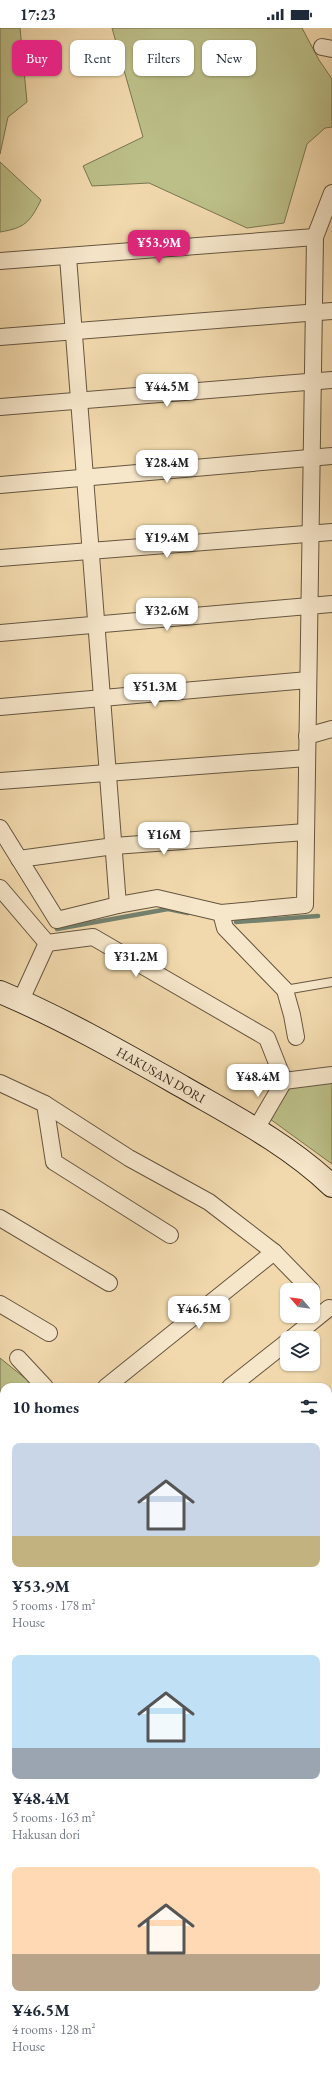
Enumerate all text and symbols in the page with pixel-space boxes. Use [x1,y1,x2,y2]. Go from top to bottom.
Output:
text: 17:23 [20,5,56,24]
chip: Buy [12,40,62,76]
chip: Rent [70,40,125,76]
chip: Filters [133,40,194,76]
chip: New [202,40,256,76]
pin: ¥53.9M [126,230,192,264]
text: ¥53.9M [137,234,181,251]
pin: ¥44.5M [134,374,200,408]
text: ¥44.5M [145,378,189,395]
pin: ¥28.4M [134,450,200,484]
text: ¥28.4M [145,454,189,471]
pin: ¥19.4M [134,525,200,559]
text: ¥19.4M [145,529,189,546]
pin: ¥32.6M [134,598,200,632]
text: ¥32.6M [145,602,189,619]
pin: ¥51.3M [122,674,188,708]
text: ¥51.3M [133,678,177,695]
pin: ¥16M [140,822,188,856]
text: ¥16M [147,826,181,843]
pin: ¥31.2M [103,944,169,978]
text: ¥31.2M [114,948,158,965]
street label: HAKUSAN DORI [114,1043,209,1107]
pin: ¥48.4M [225,1064,291,1098]
text: ¥48.4M [236,1068,280,1085]
north arrow [280,1283,320,1323]
map controls [280,1283,320,1371]
pin: ¥46.5M [166,1296,232,1330]
text: ¥46.5M [177,1300,221,1317]
button: layers [280,1331,320,1371]
text: 10 homes [12,1396,79,1418]
icon: filters [298,1396,320,1418]
icon: home [130,1469,202,1541]
text: ¥53.9M [12,1575,70,1597]
text: 5 rooms · 178 m² [12,1597,96,1614]
text: House [12,1614,45,1631]
icon: home [130,1681,202,1753]
text: ¥48.4M [12,1787,70,1809]
text: 5 rooms · 163 m² [12,1809,96,1826]
text: Hakusan dori [12,1826,80,1843]
icon: home [130,1893,202,1965]
text: ¥46.5M [12,1999,70,2021]
text: 4 rooms · 128 m² [12,2021,96,2038]
text: House [12,2038,45,2055]

